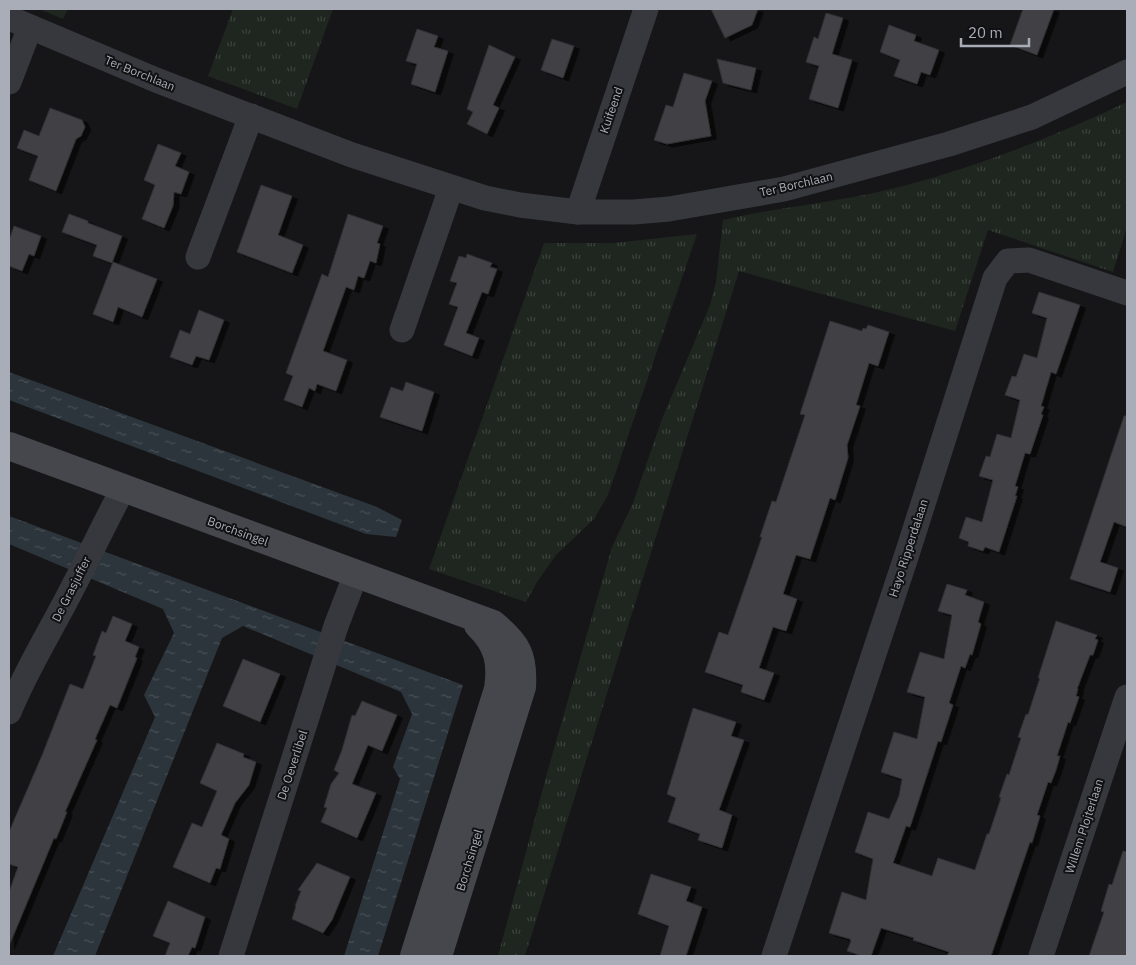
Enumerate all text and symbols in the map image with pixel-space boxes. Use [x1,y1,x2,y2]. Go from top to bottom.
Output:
scale bar [961,15,1028,47]
text: 20 m [968,23,1003,42]
street label: Ter Borchlaan [103,52,177,94]
street label: Kuifeend [596,85,626,135]
street label: Ter Borchlaan [758,168,834,200]
street label: Hayo Ripperdalaan [885,497,931,599]
street label: Borchsingel [206,513,270,549]
street label: De Grasjuffer [48,553,94,624]
street label: De Oeverlibel [274,728,310,802]
street label: Willem Plojterlaan [1062,777,1106,875]
street label: Borchsingel [453,827,485,893]

